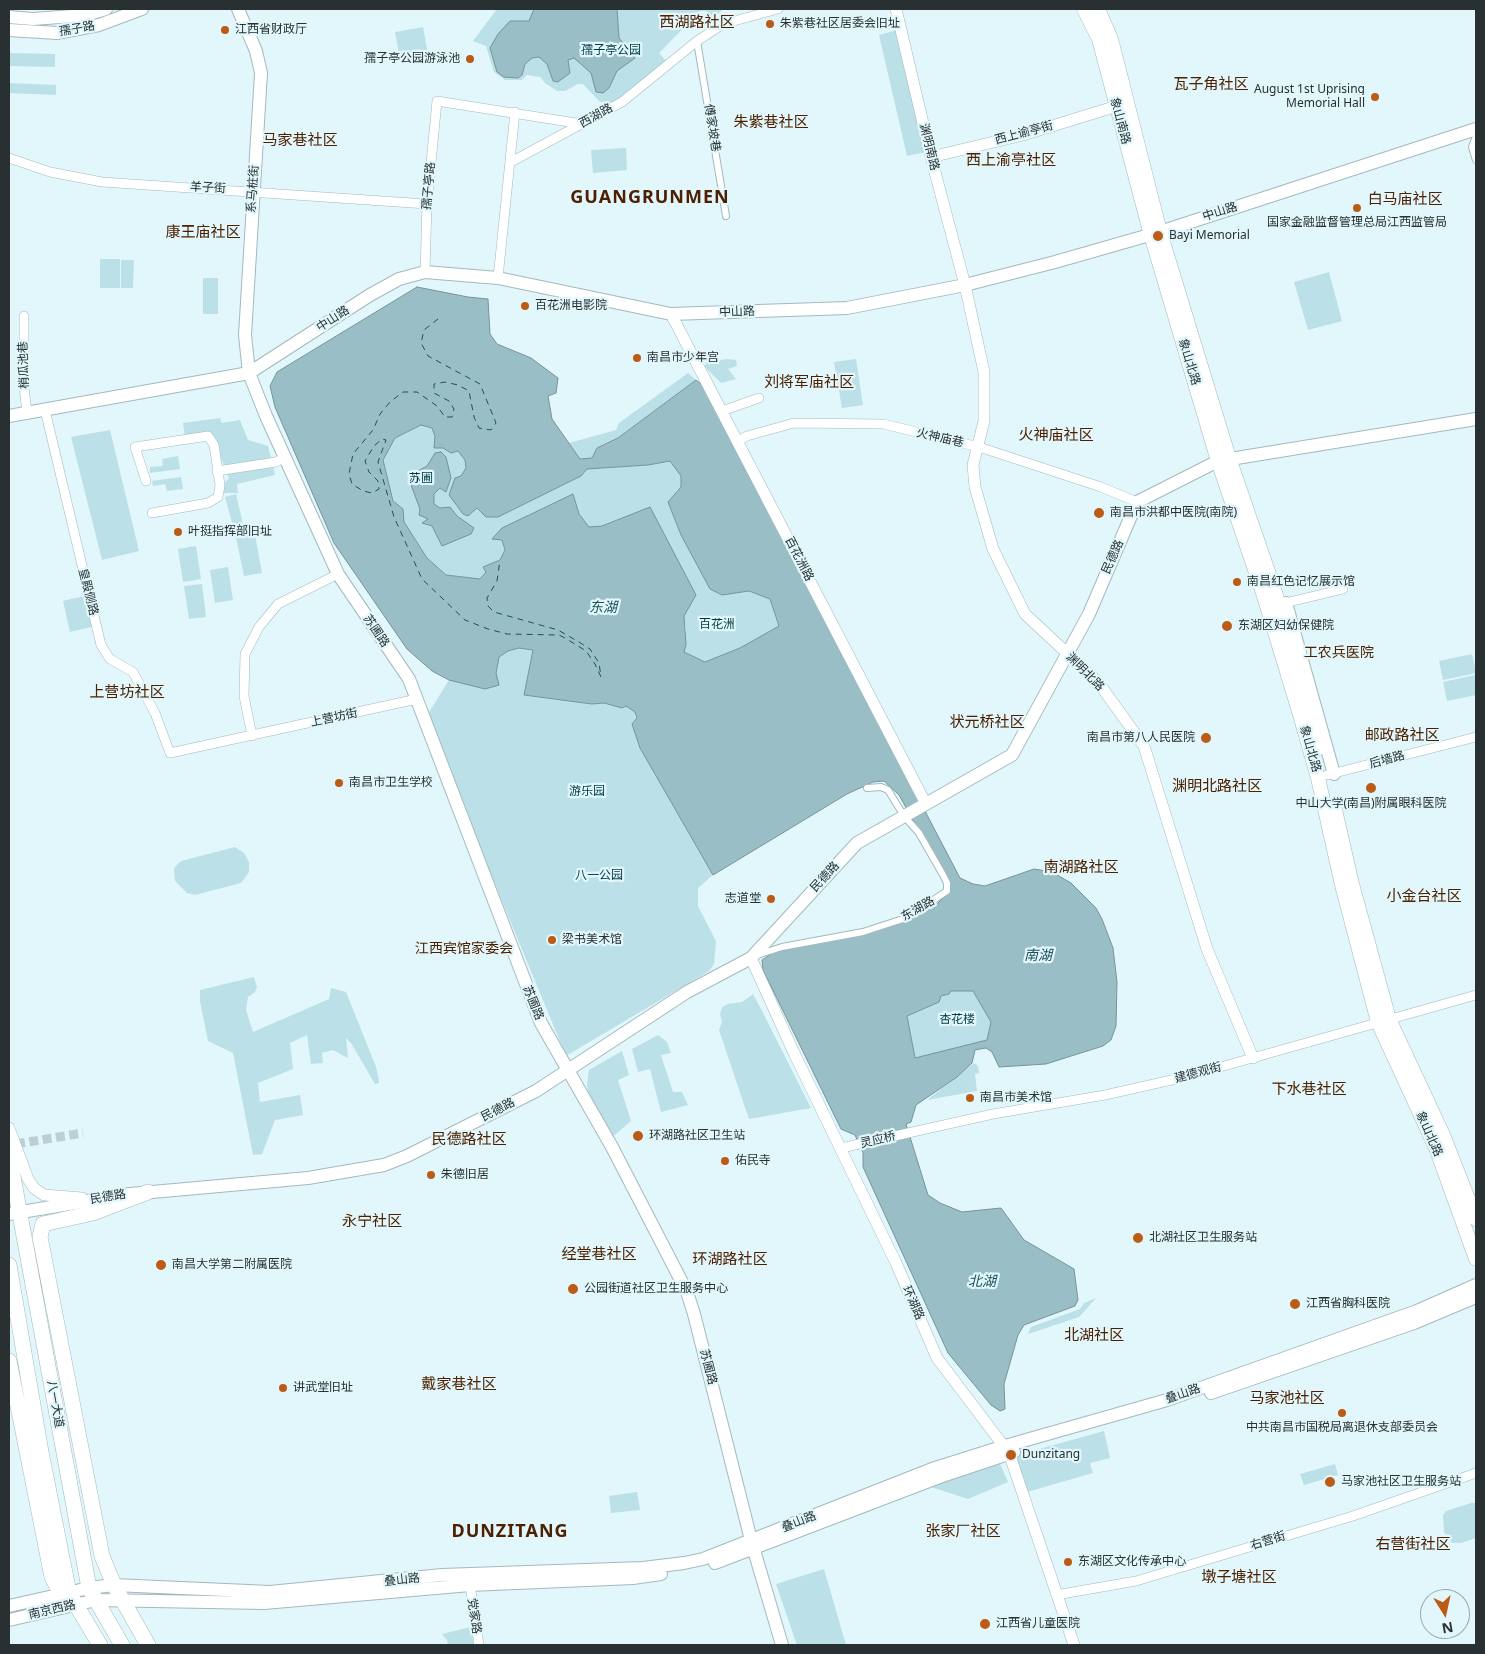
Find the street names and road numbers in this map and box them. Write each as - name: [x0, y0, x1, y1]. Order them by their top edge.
- street label: 孺子路: [58, 19, 96, 39]
- street label: 象山南路: [1107, 96, 1133, 146]
- street label: 西湖路: [577, 101, 615, 131]
- street label: 傅家坡巷: [701, 103, 723, 153]
- street label: 西上谕亭街: [993, 118, 1055, 148]
- street label: 渊明南路: [916, 122, 942, 172]
- street label: 孺子亭路: [420, 161, 438, 211]
- street label: 系马桩街: [244, 165, 262, 213]
- street label: 羊子街: [190, 180, 226, 196]
- street label: 中山路: [1201, 200, 1239, 224]
- street label: 中山路: [314, 303, 352, 335]
- street label: 中山路: [719, 304, 755, 320]
- street label: 象山北路: [1175, 337, 1203, 387]
- street label: 梢瓜池巷: [16, 341, 32, 389]
- street label: 火神庙巷: [915, 426, 965, 450]
- street label: 百花洲路: [782, 534, 816, 584]
- street label: 民德路: [1099, 538, 1127, 576]
- street label: 皇殿侧路: [75, 567, 101, 617]
- street label: 苏圃路: [360, 612, 392, 650]
- street label: 渊明北路: [1063, 650, 1107, 694]
- street label: 上营坊街: [309, 706, 359, 730]
- street label: 象山北路: [1296, 724, 1324, 774]
- street label: 后墙路: [1368, 748, 1406, 772]
- street label: 民德路: [807, 859, 843, 895]
- street label: 东湖路: [899, 894, 937, 924]
- street label: 苏圃路: [520, 984, 546, 1022]
- street label: 建德观街: [1173, 1060, 1223, 1086]
- street label: 民德路: [479, 1095, 517, 1125]
- street label: 象山北路: [1413, 1109, 1445, 1159]
- street label: 灵应桥: [859, 1129, 897, 1151]
- street label: 民德路: [89, 1187, 127, 1207]
- street label: 环湖路: [899, 1284, 927, 1322]
- street label: 苏圃路: [697, 1348, 719, 1386]
- street label: 八一大道: [44, 1379, 66, 1429]
- street label: 叠山路: [1164, 1381, 1202, 1407]
- street label: 叠山路: [780, 1509, 818, 1535]
- street label: 右营街: [1249, 1529, 1287, 1553]
- street label: 叠山路: [383, 1571, 421, 1589]
- street label: 党家路: [464, 1597, 484, 1635]
- street label: 南京西路: [27, 1598, 77, 1622]

